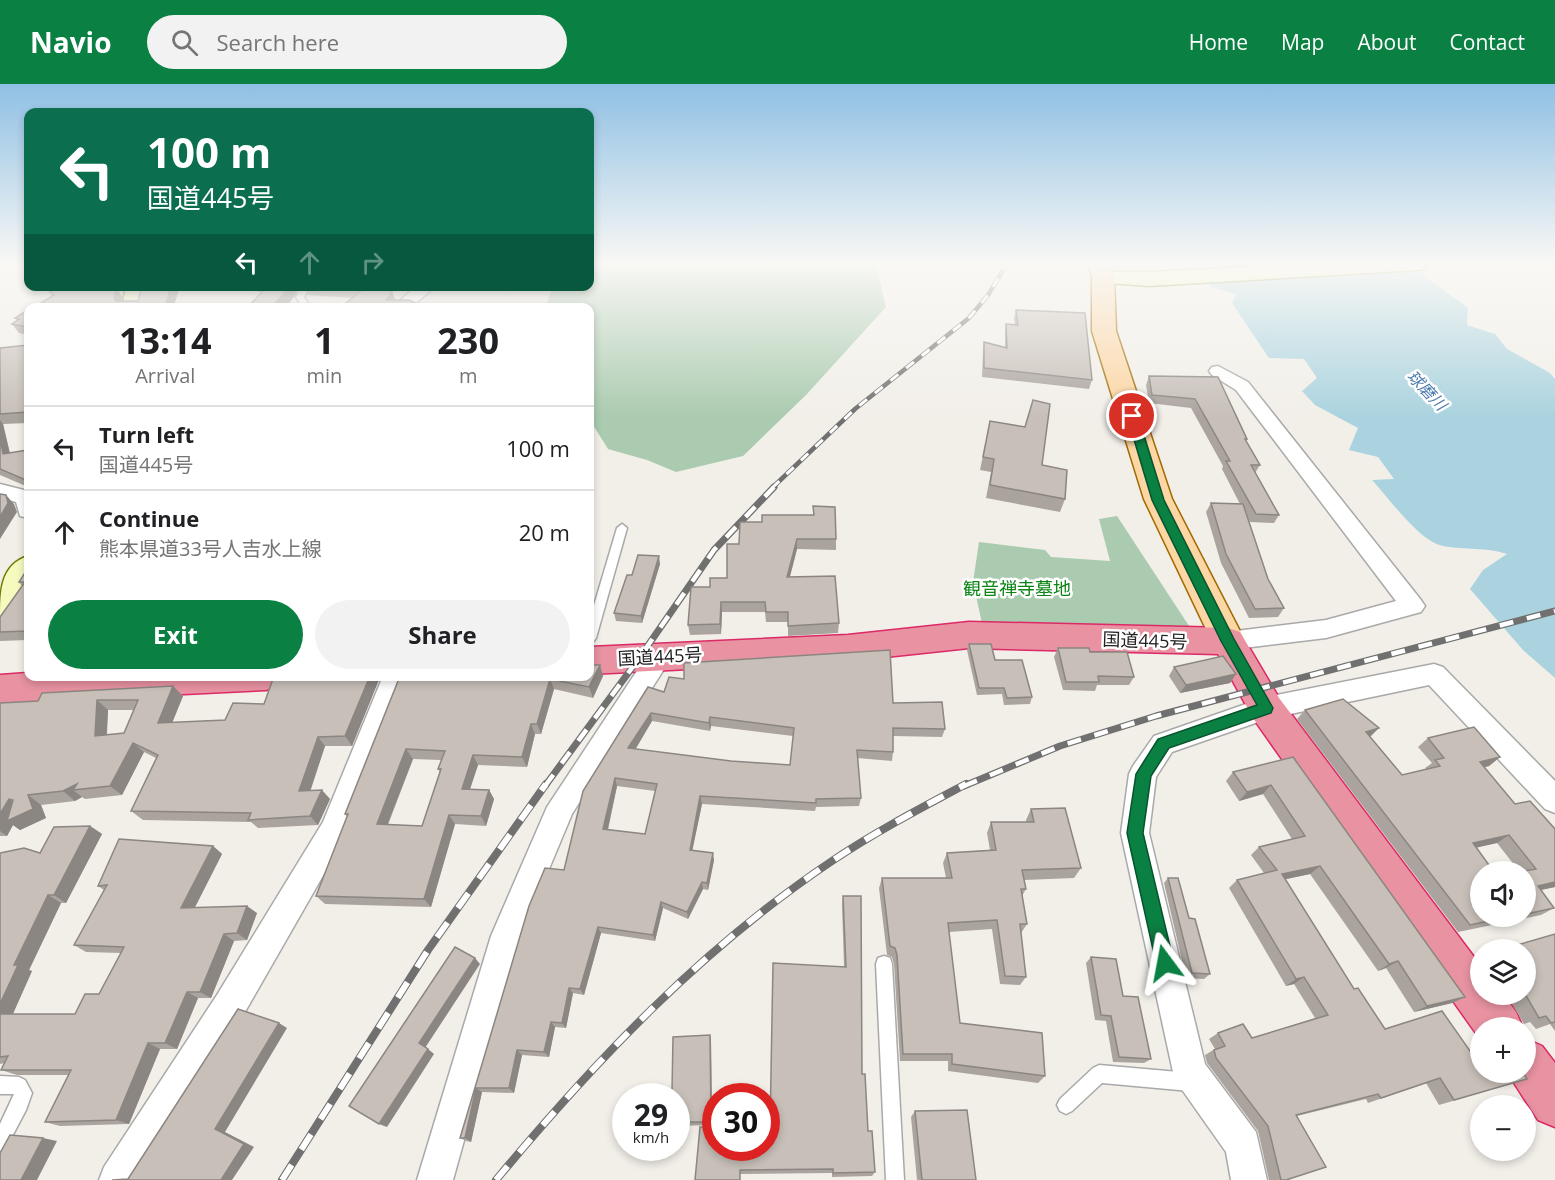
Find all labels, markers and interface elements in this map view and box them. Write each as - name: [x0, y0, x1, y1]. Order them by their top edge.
- search box: [147, 15, 567, 69]
- text: Navio: [30, 23, 111, 61]
- icon: search: [168, 26, 201, 59]
- text: Search here: [216, 27, 339, 57]
- text: Home: [1189, 28, 1248, 56]
- text: Map: [1281, 28, 1324, 56]
- text: About: [1357, 28, 1417, 56]
- text: Contact: [1450, 28, 1525, 56]
- text: 100 m: [147, 123, 271, 180]
- icon: left: [48, 132, 126, 210]
- text: 国道445号: [147, 179, 274, 216]
- icon: left: [230, 246, 263, 279]
- icon: ahead: [293, 246, 326, 279]
- icon: right: [356, 246, 389, 279]
- text: 13:14: [119, 316, 212, 365]
- text: 1: [314, 316, 335, 365]
- text: 230: [437, 316, 499, 365]
- text: Arrival: [135, 362, 195, 389]
- text: min: [306, 362, 342, 389]
- text: m: [459, 362, 477, 389]
- water label: 球磨川: [1402, 365, 1453, 416]
- pin: [1106, 390, 1157, 441]
- icon: arrive: [1115, 399, 1148, 432]
- text: Turn left: [99, 419, 194, 449]
- icon: left: [48, 432, 81, 465]
- text: 100 m: [506, 433, 570, 463]
- text: 国道445号: [99, 451, 193, 478]
- text: Continue: [99, 503, 199, 533]
- icon: ahead: [48, 516, 81, 549]
- text: 20 m: [519, 517, 570, 547]
- text: 熊本県道33号人吉水上線: [99, 535, 322, 562]
- park label: 観音禅寺墓地: [963, 576, 1071, 600]
- button: Exit: [48, 600, 303, 669]
- button: Share: [315, 600, 570, 669]
- street label: 国道445号: [1102, 627, 1188, 653]
- street label: 国道445号: [617, 642, 703, 670]
- map controls: [1470, 861, 1536, 1161]
- button: sound: [1470, 861, 1536, 927]
- position arrow: [1133, 931, 1197, 995]
- button: layers: [1470, 939, 1536, 1005]
- button: +: [1470, 1017, 1536, 1083]
- speed limit sign: 30: [702, 1083, 780, 1161]
- text: 29: [634, 1094, 668, 1135]
- button: −: [1470, 1095, 1536, 1161]
- text: km/h: [633, 1127, 669, 1147]

